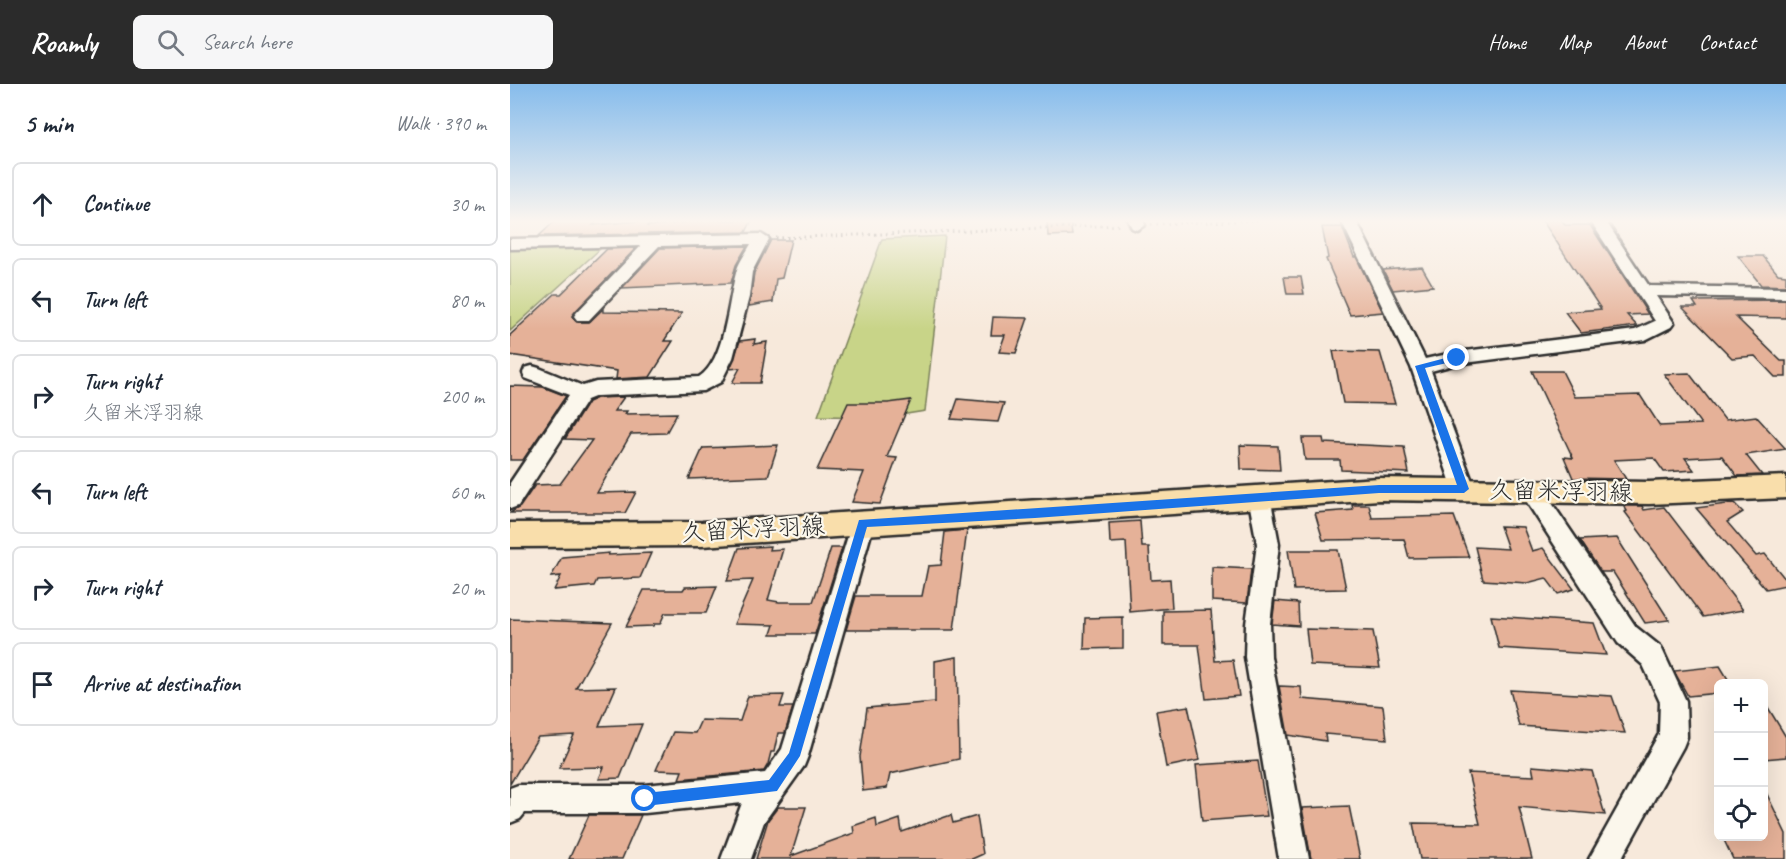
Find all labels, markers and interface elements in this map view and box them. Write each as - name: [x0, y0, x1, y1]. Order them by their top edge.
- search box: [133, 15, 553, 69]
- text: Roamly: [30, 25, 97, 60]
- icon: search: [154, 26, 187, 59]
- text: Search here: [202, 28, 292, 56]
- text: Home: [1488, 29, 1526, 55]
- text: Map: [1559, 29, 1591, 55]
- text: About: [1624, 29, 1666, 55]
- text: Contact: [1699, 29, 1756, 55]
- text: 5 min: [24, 107, 73, 140]
- text: Walk · 390 m: [396, 111, 486, 136]
- icon: ahead: [26, 188, 59, 221]
- text: Continue: [83, 190, 149, 218]
- text: 30 m: [450, 192, 484, 217]
- icon: left: [26, 284, 59, 317]
- text: Turn left: [83, 286, 147, 314]
- text: 80 m: [450, 288, 484, 313]
- route end: [1443, 344, 1469, 370]
- text: Turn right: [83, 368, 160, 396]
- icon: right: [26, 380, 59, 413]
- text: 200 m: [441, 384, 484, 409]
- text: 久留米浮羽線: [83, 400, 203, 425]
- street label: 久留米浮羽線: [1489, 475, 1633, 507]
- icon: left: [26, 476, 59, 509]
- text: Turn left: [83, 478, 147, 506]
- text: 60 m: [450, 480, 484, 505]
- street label: 久留米浮羽線: [680, 510, 826, 548]
- icon: right: [26, 572, 59, 605]
- text: Turn right: [83, 574, 160, 602]
- text: 20 m: [450, 576, 484, 601]
- icon: arrive: [26, 668, 59, 701]
- text: Arrive at destination: [83, 670, 240, 698]
- map controls: [1714, 679, 1768, 841]
- button: +: [1714, 679, 1768, 733]
- button: −: [1714, 733, 1768, 787]
- route start: [631, 785, 657, 811]
- button: locate: [1714, 787, 1768, 841]

